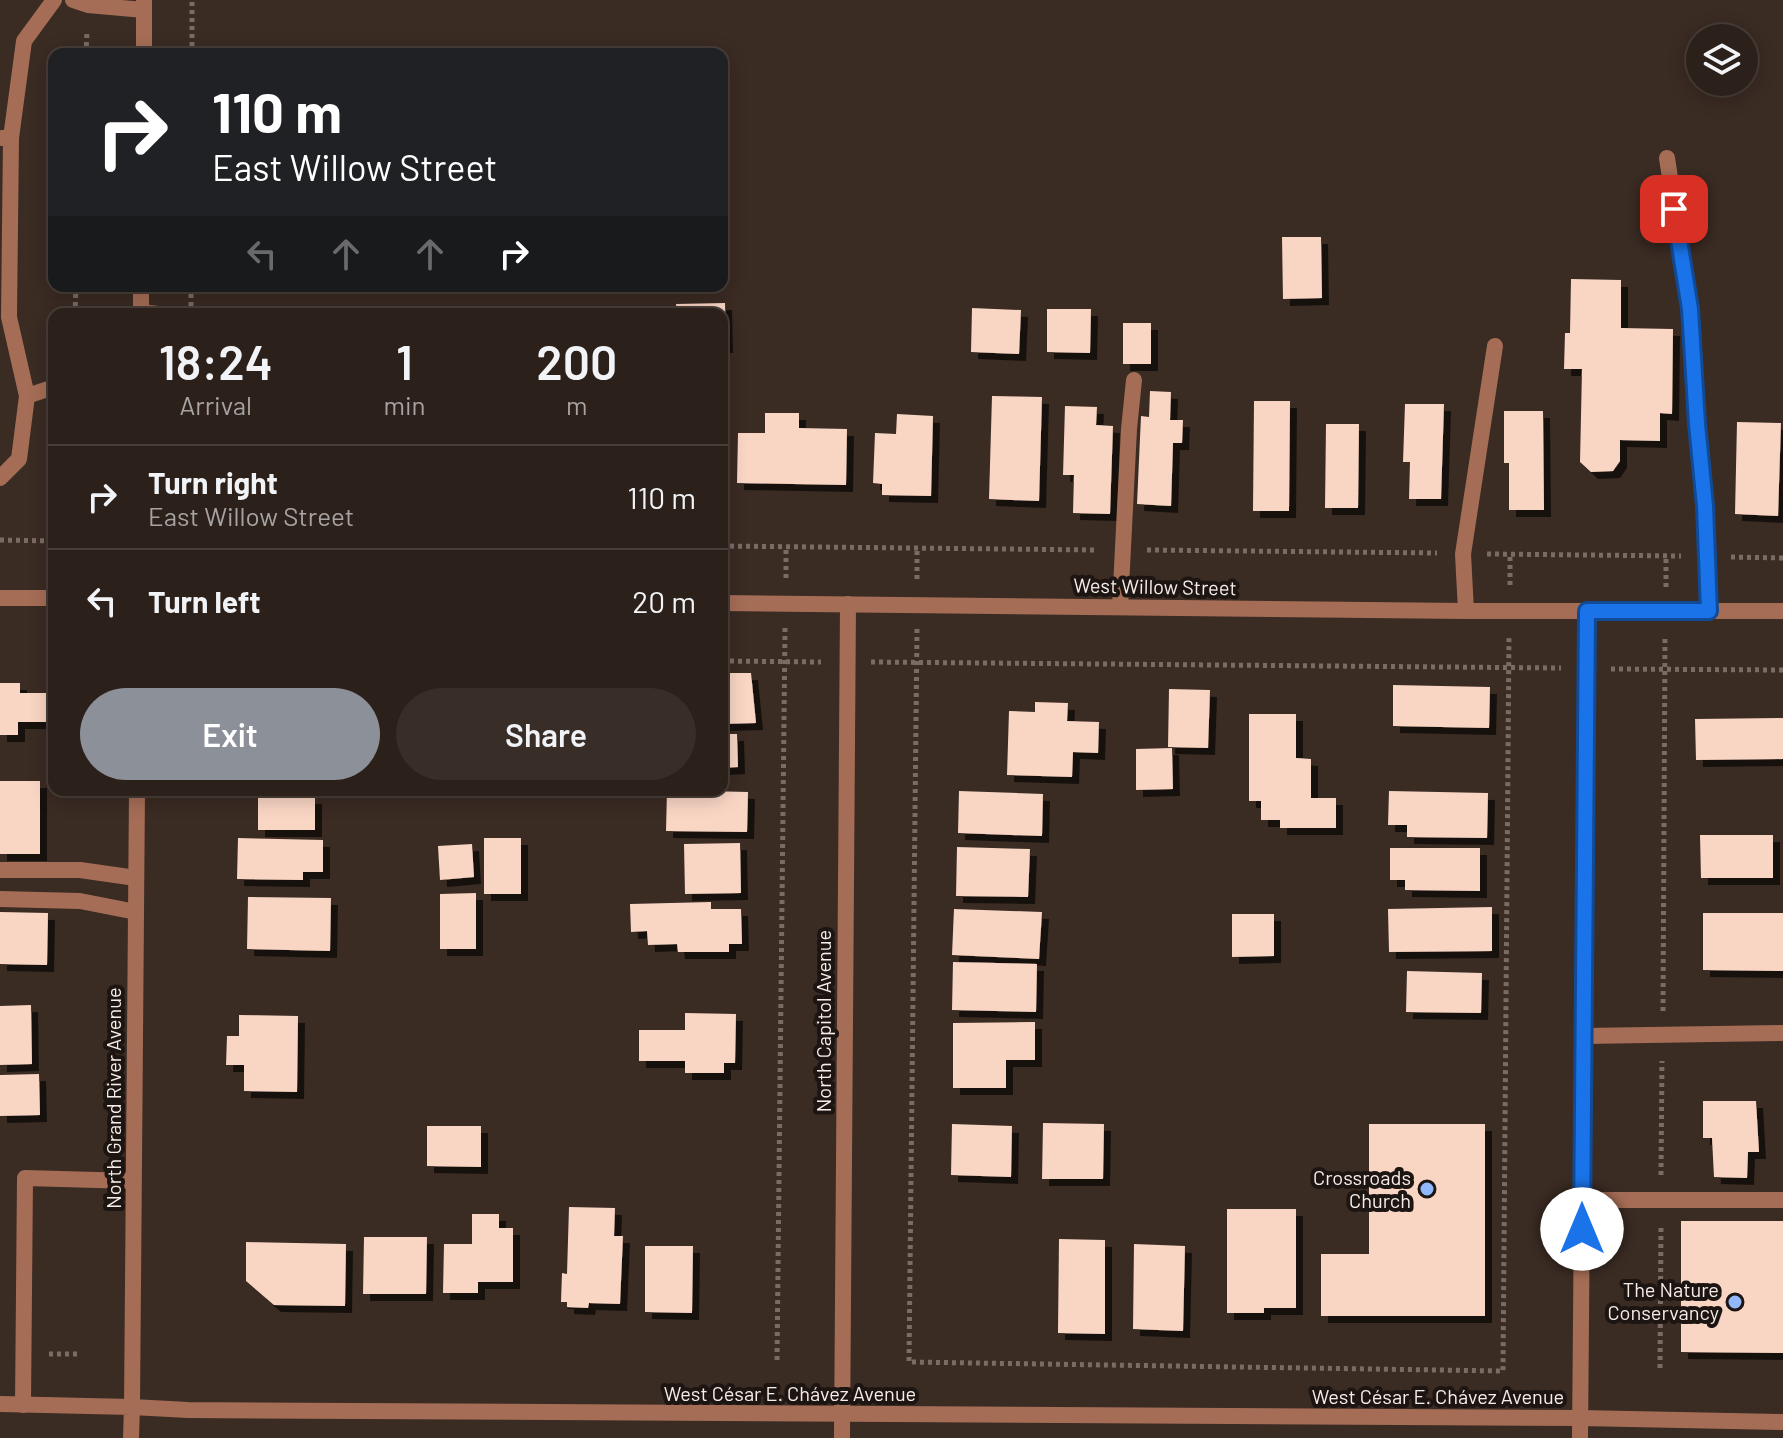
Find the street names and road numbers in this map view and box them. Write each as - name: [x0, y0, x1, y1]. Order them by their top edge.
- street label: West Willow Street: [1073, 573, 1237, 599]
- street label: North Capitol Avenue: [811, 930, 835, 1112]
- street label: North Grand River Avenue: [101, 987, 125, 1209]
- street label: West César E. Chávez Avenue: [664, 1381, 916, 1405]
- street label: West César E. Chávez Avenue: [1312, 1384, 1564, 1408]

